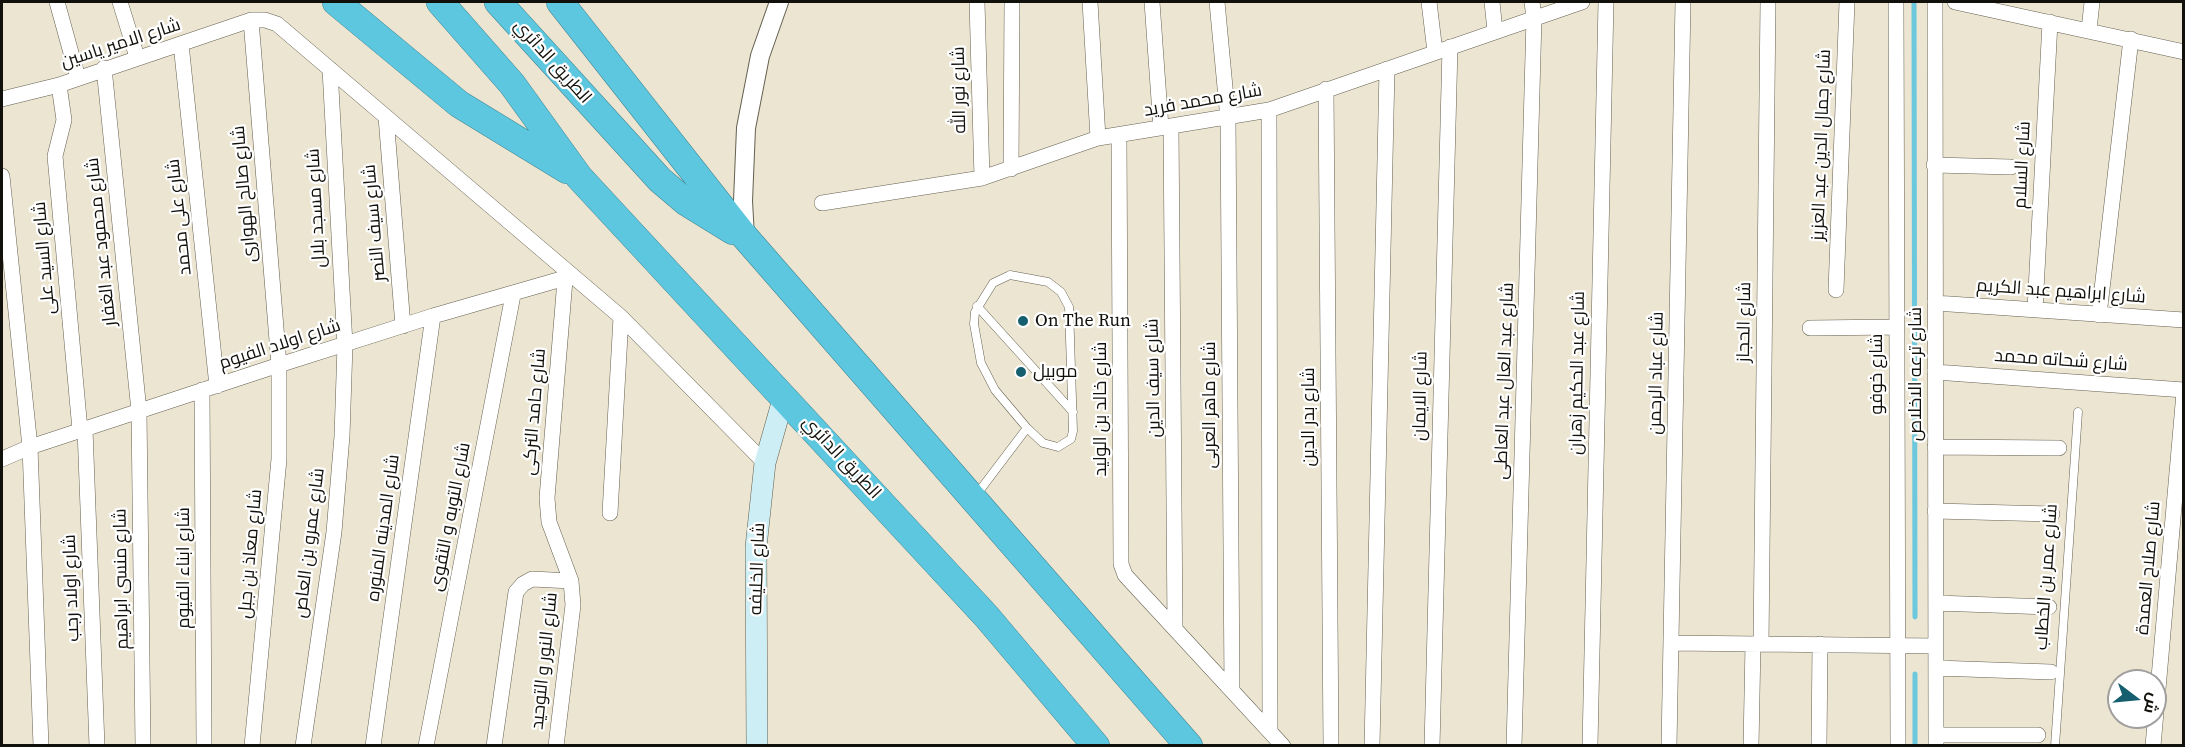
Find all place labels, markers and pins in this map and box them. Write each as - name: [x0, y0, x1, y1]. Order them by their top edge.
- place label: On The Run: [1035, 310, 1131, 332]
- marker: On The Run: [1016, 314, 1030, 328]
- place label: موبيل: [1033, 361, 1078, 383]
- marker: موبيل: [1014, 365, 1028, 379]

